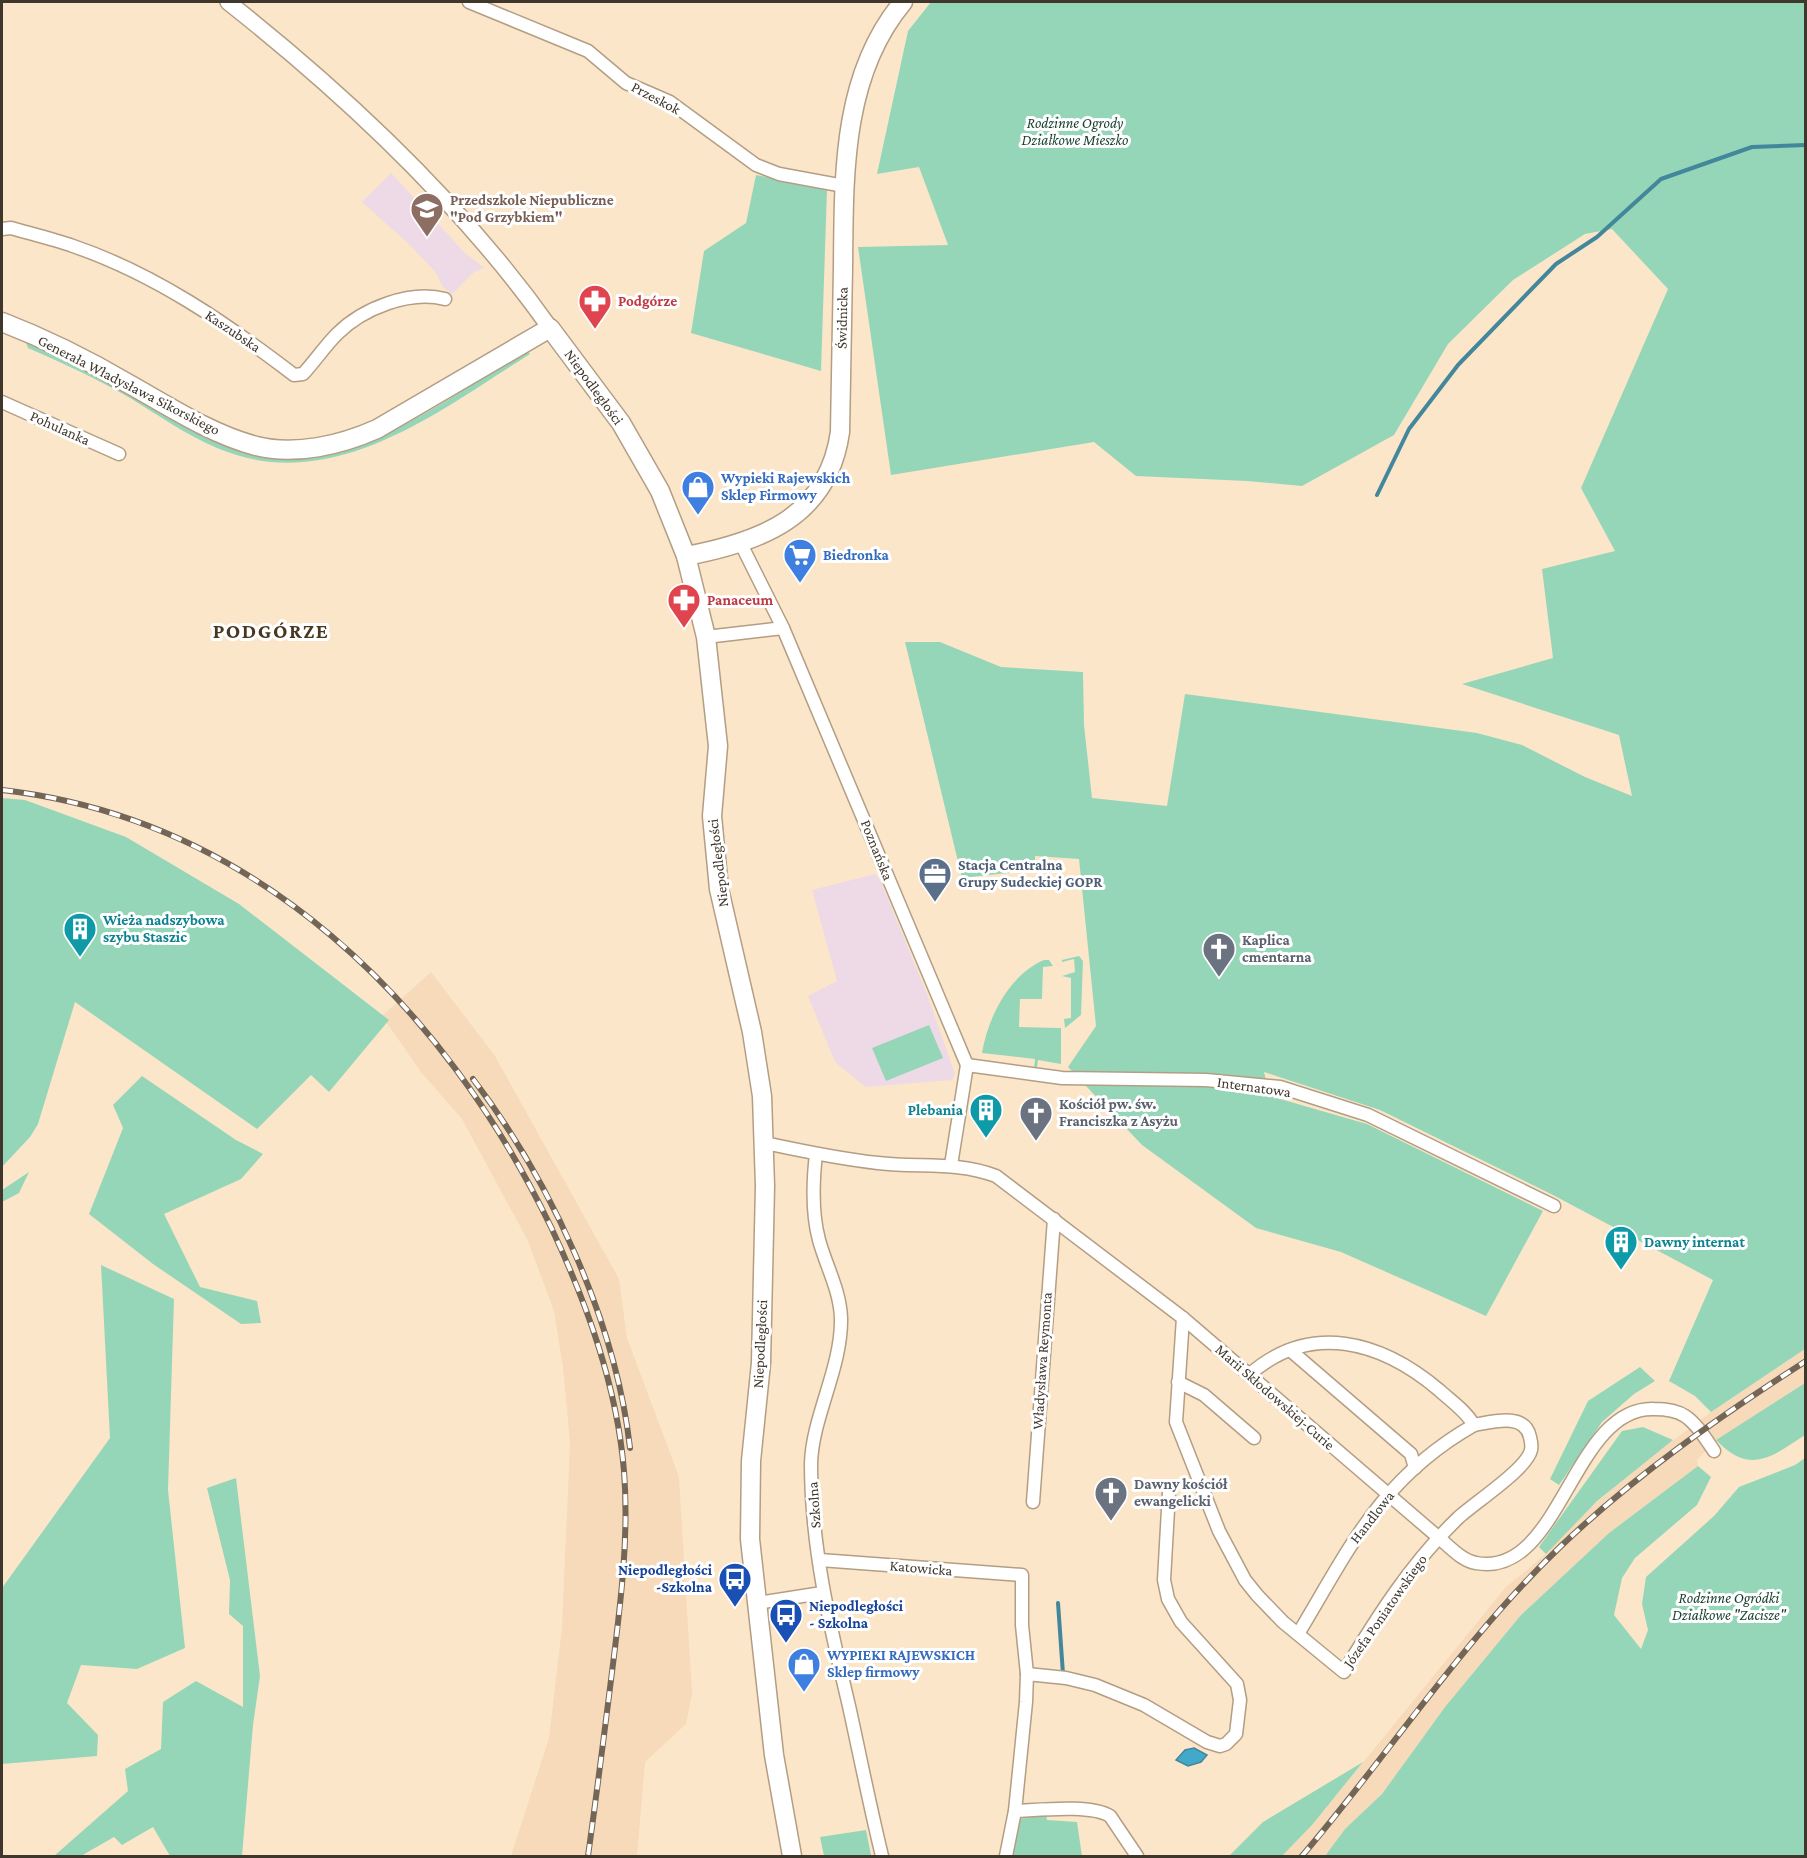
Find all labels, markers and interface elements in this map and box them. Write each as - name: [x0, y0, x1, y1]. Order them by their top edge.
- street label: Przeskok: [629, 78, 684, 118]
- park label: Rodzinne Ogrody Działkowe Mieszko: [1022, 115, 1128, 148]
- school or university icon: Przedszkole Niepubliczne "Pod Grzybkiem": [409, 191, 445, 238]
- place label: Przedszkole Niepubliczne "Pod Grzybkiem": [450, 192, 614, 225]
- pharmacy icon: Podgórze: [577, 283, 613, 330]
- street label: Świdnicka: [833, 287, 851, 349]
- place label: Podgórze: [618, 293, 677, 309]
- street label: Kaszubska: [202, 307, 264, 355]
- street label: Generała Władysława Sikorskiego: [35, 332, 223, 439]
- street label: Niepodległości: [561, 346, 627, 428]
- street label: Pohulanka: [28, 408, 92, 448]
- shop icon: Wypieki Rajewskich Sklep Firmowy: [680, 469, 716, 516]
- place label: Wypieki Rajewskich Sklep Firmowy: [720, 470, 851, 503]
- supermarket icon: Biedronka: [782, 537, 818, 584]
- place label: Biedronka: [823, 547, 889, 563]
- pharmacy icon: Panaceum: [666, 582, 702, 629]
- place label: Panaceum: [707, 592, 773, 608]
- district label: PODGÓRZE: [213, 619, 329, 643]
- street label: Poznańska: [858, 817, 896, 883]
- street label: Niepodległości: [705, 818, 732, 908]
- office icon: Stacja Centralna Grupy Sudeckiej GOPR: [917, 856, 953, 903]
- place label: Stacja Centralna Grupy Sudeckiej GOPR: [958, 857, 1103, 891]
- building icon: Wieża nadszybowa szybu Staszic: [62, 911, 98, 958]
- place label: Wieża nadszybowa szybu Staszic: [102, 912, 225, 945]
- church icon: Kaplica cmentarna: [1201, 931, 1237, 978]
- place label: Kaplica cmentarna: [1242, 932, 1312, 965]
- street label: Internatowa: [1216, 1074, 1292, 1100]
- building icon: Plebania: [968, 1092, 1004, 1139]
- church icon: Kościół pw. św. Franciszka z Asyżu: [1018, 1095, 1054, 1142]
- place label: Kościół pw. św. Franciszka z Asyżu: [1059, 1096, 1179, 1129]
- place label: Plebania: [908, 1102, 964, 1118]
- building icon: Dawny internat: [1603, 1224, 1639, 1271]
- place label: Dawny internat: [1644, 1234, 1745, 1250]
- street label: Władysława Reymonta: [1029, 1292, 1056, 1430]
- street label: Niepodległości: [750, 1299, 771, 1389]
- street label: Marii Skłodowskiej-Curie: [1212, 1341, 1338, 1454]
- church icon: Dawny kościół ewangelicki: [1093, 1475, 1129, 1522]
- place label: Dawny kościół ewangelicki: [1134, 1476, 1228, 1509]
- street label: Szkolna: [804, 1481, 824, 1529]
- street label: Handlowa: [1347, 1488, 1397, 1546]
- street label: Józefa Poniatowskiego: [1339, 1552, 1431, 1673]
- street label: Katowicka: [889, 1557, 953, 1579]
- bus stop icon: Niepodległości -Szkolna: [717, 1561, 753, 1608]
- place label: Niepodległości -Szkolna: [618, 1562, 713, 1595]
- park label: Rodzinne Ogródki Działkowe "Zacisze": [1672, 1590, 1787, 1623]
- bus stop icon: Niepodległości - Szkolna: [768, 1597, 804, 1644]
- place label: Niepodległości - Szkolna: [809, 1598, 904, 1631]
- shop icon: WYPIEKI RAJEWSKICH Sklep firmowy: [786, 1646, 822, 1693]
- place label: WYPIEKI RAJEWSKICH Sklep firmowy: [826, 1647, 975, 1680]

